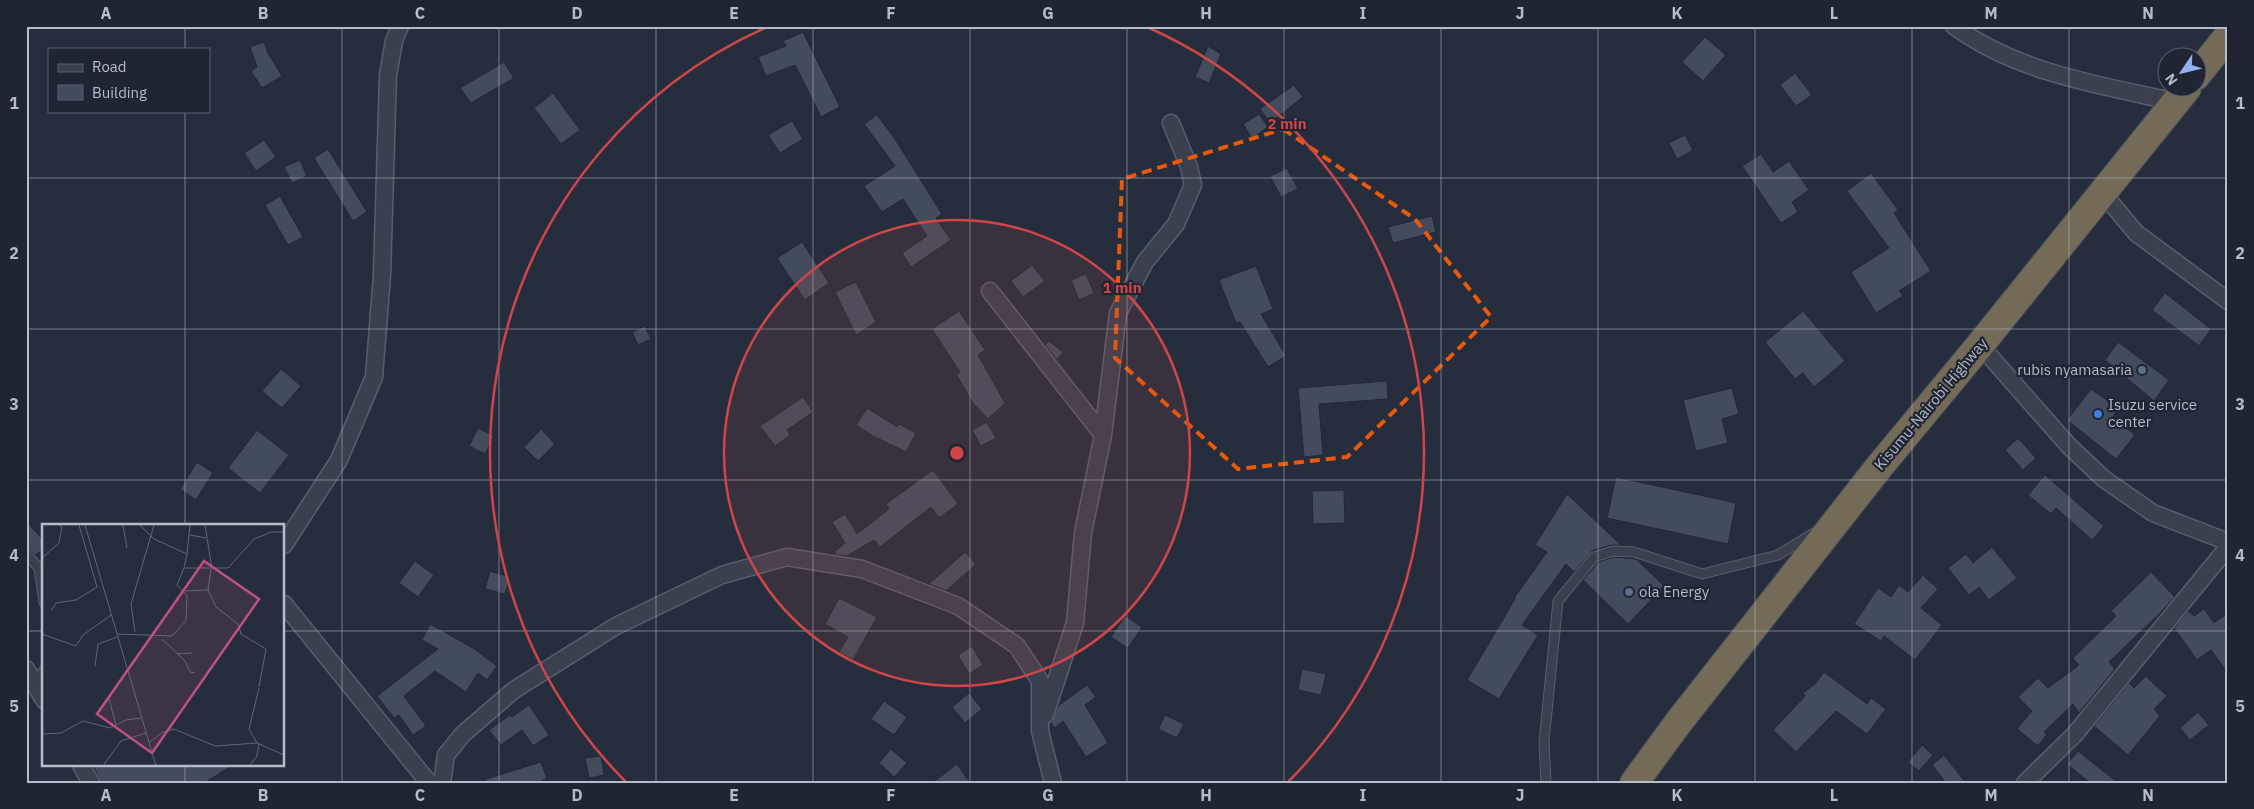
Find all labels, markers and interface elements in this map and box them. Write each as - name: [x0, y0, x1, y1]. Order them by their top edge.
- text: A: [101, 3, 112, 23]
- text: B: [258, 3, 269, 23]
- text: C: [415, 3, 425, 23]
- text: D: [571, 3, 583, 23]
- text: E: [729, 3, 739, 23]
- text: F: [886, 3, 896, 23]
- text: G: [1042, 3, 1054, 23]
- text: H: [1200, 3, 1212, 23]
- text: I: [1360, 3, 1367, 23]
- text: J: [1516, 3, 1524, 23]
- text: K: [1671, 3, 1683, 23]
- text: L: [1830, 3, 1838, 23]
- text: M: [1984, 3, 1998, 23]
- text: N: [2142, 3, 2154, 23]
- legend: [48, 48, 210, 112]
- north arrow: [2156, 48, 2206, 98]
- text: Road: [92, 57, 127, 76]
- text: N: [2161, 70, 2182, 89]
- text: Building: [92, 83, 147, 102]
- text: 1: [9, 93, 19, 113]
- text: 1: [2235, 93, 2245, 113]
- text: 2 min: [1267, 114, 1307, 133]
- text: 2: [9, 243, 19, 263]
- text: 2: [2235, 243, 2245, 263]
- text: 1 min: [1102, 278, 1142, 297]
- street label: Kisumu-Nairobi Highway: [1870, 333, 1992, 474]
- place label: rubis nyamasaria: [2017, 360, 2132, 379]
- marker: rubis nyamasaria: [2136, 364, 2148, 376]
- text: 3: [9, 394, 19, 414]
- text: 3: [2235, 394, 2245, 414]
- place label: Isuzu service center: [2108, 395, 2197, 431]
- marker: Isuzu service center: [2092, 408, 2104, 420]
- centre of rings: [948, 444, 966, 462]
- inset map: [42, 524, 285, 766]
- text: 4: [9, 545, 19, 565]
- text: 4: [2235, 545, 2245, 565]
- place label: ola Energy: [1639, 582, 1710, 601]
- marker: ola Energy: [1623, 586, 1635, 598]
- text: 5: [9, 696, 19, 716]
- text: 5: [2235, 696, 2245, 716]
- text: A: [101, 785, 112, 805]
- text: B: [258, 785, 269, 805]
- text: C: [415, 785, 425, 805]
- text: D: [571, 785, 583, 805]
- text: E: [729, 785, 739, 805]
- text: F: [886, 785, 896, 805]
- text: G: [1042, 785, 1054, 805]
- text: H: [1200, 785, 1212, 805]
- text: I: [1360, 785, 1367, 805]
- text: J: [1516, 785, 1524, 805]
- text: K: [1671, 785, 1683, 805]
- text: L: [1830, 785, 1838, 805]
- text: M: [1984, 785, 1998, 805]
- text: N: [2142, 785, 2154, 805]

